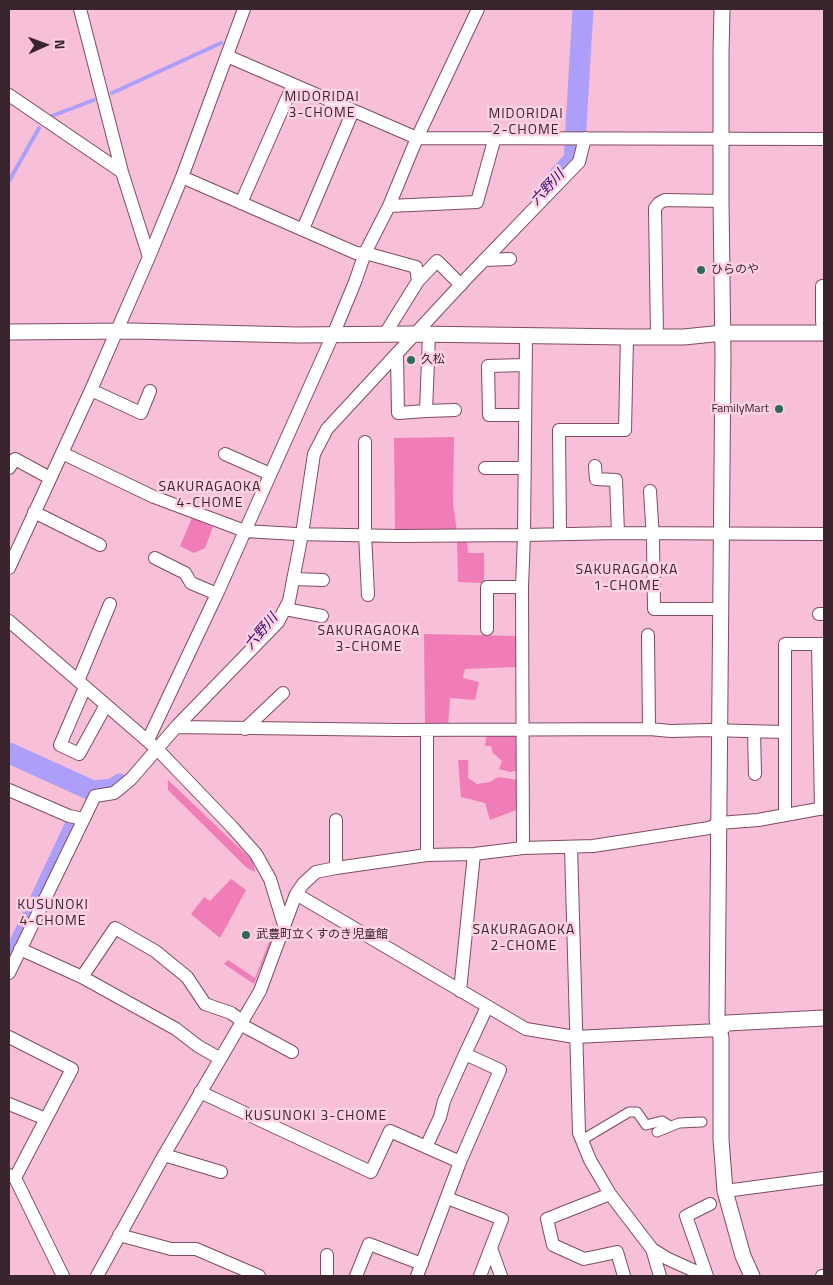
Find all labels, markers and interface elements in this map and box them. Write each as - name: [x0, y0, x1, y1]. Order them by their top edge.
- north arrow: [20, 20, 70, 70]
- text: N: [50, 39, 71, 50]
- district label: MIDORIDAI 3-CHOME: [283, 90, 361, 122]
- district label: MIDORIDAI 2-CHOME: [487, 107, 565, 140]
- water label: 六野川: [528, 167, 568, 209]
- place label: ひらのや: [711, 263, 759, 277]
- marker: ひらのや: [695, 264, 707, 276]
- place label: 久松: [421, 353, 445, 367]
- marker: 久松: [405, 354, 417, 366]
- place label: FamilyMart: [711, 402, 769, 416]
- marker: FamilyMart: [773, 403, 785, 415]
- district label: SAKURAGAOKA 4-CHOME: [157, 480, 263, 512]
- district label: SAKURAGAOKA 1-CHOME: [574, 563, 680, 596]
- water label: 六野川: [242, 611, 282, 653]
- district label: SAKURAGAOKA 3-CHOME: [316, 624, 422, 656]
- district label: KUSUNOKI 4-CHOME: [16, 898, 90, 930]
- district label: SAKURAGAOKA 2-CHOME: [471, 923, 577, 956]
- place label: 武豊町立くすのき児童館: [256, 928, 388, 942]
- marker: 武豊町立くすのき児童館: [240, 929, 252, 941]
- district label: KUSUNOKI 3-CHOME: [243, 1109, 389, 1125]

